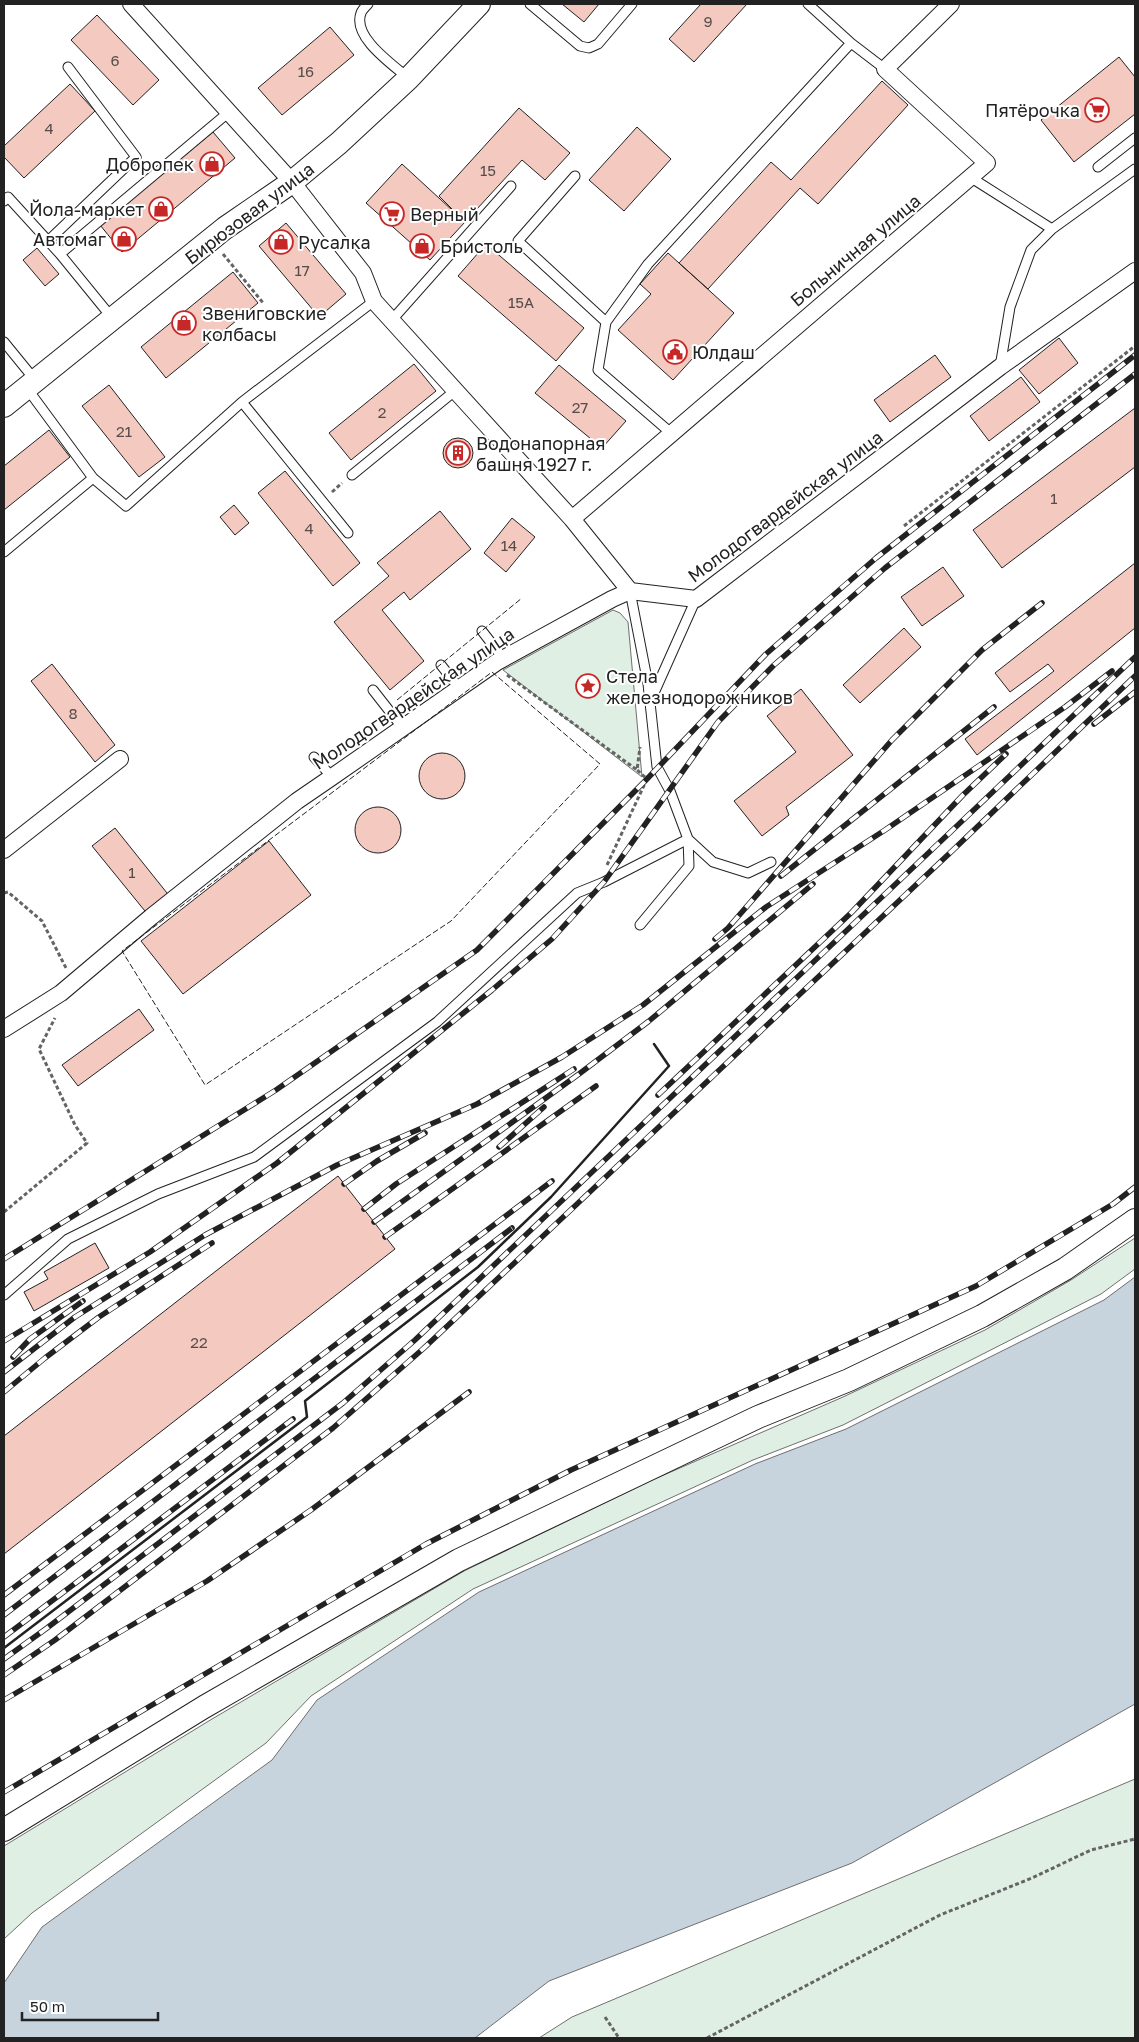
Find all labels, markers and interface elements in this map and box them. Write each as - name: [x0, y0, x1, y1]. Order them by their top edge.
- house number: 9: [703, 12, 713, 30]
- house number: 6: [110, 51, 120, 69]
- house number: 16: [298, 62, 314, 80]
- supermarket icon: Пятёрочка: [1084, 97, 1110, 123]
- place label: Пятёрочка: [985, 99, 1080, 121]
- house number: 4: [44, 119, 54, 137]
- shop icon: Добропек: [199, 151, 225, 177]
- place label: Добропек: [106, 153, 194, 175]
- street label: Бирюзовая улица: [180, 157, 318, 269]
- house number: 15: [480, 161, 496, 179]
- street label: Больничная улица: [785, 189, 925, 311]
- shop icon: Йола-маркет: [148, 196, 174, 222]
- place label: Йола-маркет: [29, 198, 144, 220]
- supermarket icon: Верный: [379, 201, 405, 227]
- place label: Верный: [410, 203, 479, 225]
- shop icon: Автомаг: [111, 226, 137, 252]
- place label: Автомаг: [33, 228, 106, 250]
- shop icon: Русалка: [268, 229, 294, 255]
- place label: Русалка: [298, 231, 371, 253]
- shop icon: Бристоль: [409, 233, 435, 259]
- place label: Бристоль: [440, 235, 523, 257]
- house number: 17: [294, 261, 310, 279]
- house number: 15А: [508, 293, 534, 311]
- place label: Звениговские колбасы: [202, 302, 327, 345]
- shop icon: Звениговские колбасы: [171, 310, 197, 336]
- public building icon: Юлдаш: [662, 339, 688, 365]
- place label: Юлдаш: [692, 341, 755, 363]
- house number: 27: [572, 398, 588, 416]
- house number: 2: [378, 403, 386, 421]
- house number: 21: [116, 422, 132, 440]
- street label: Молодогвардейская улица: [683, 425, 887, 587]
- place label: Водонапорная башня 1927 г.: [476, 432, 606, 475]
- building icon: Водонапорная башня 1927 г.: [445, 440, 471, 466]
- house number: 1: [1050, 489, 1058, 507]
- house number: 4: [304, 519, 314, 537]
- house number: 14: [501, 536, 517, 554]
- street label: Молодогвардейская улица: [308, 622, 518, 774]
- place label: Стела железнодорожников: [606, 665, 793, 708]
- place icon: Стела железнодорожников: [575, 673, 601, 699]
- house number: 8: [68, 704, 78, 722]
- house number: 1: [128, 863, 136, 881]
- house number: 22: [190, 1333, 208, 1351]
- scale bar: [22, 1990, 159, 2022]
- text: 50 m: [30, 1997, 65, 2015]

